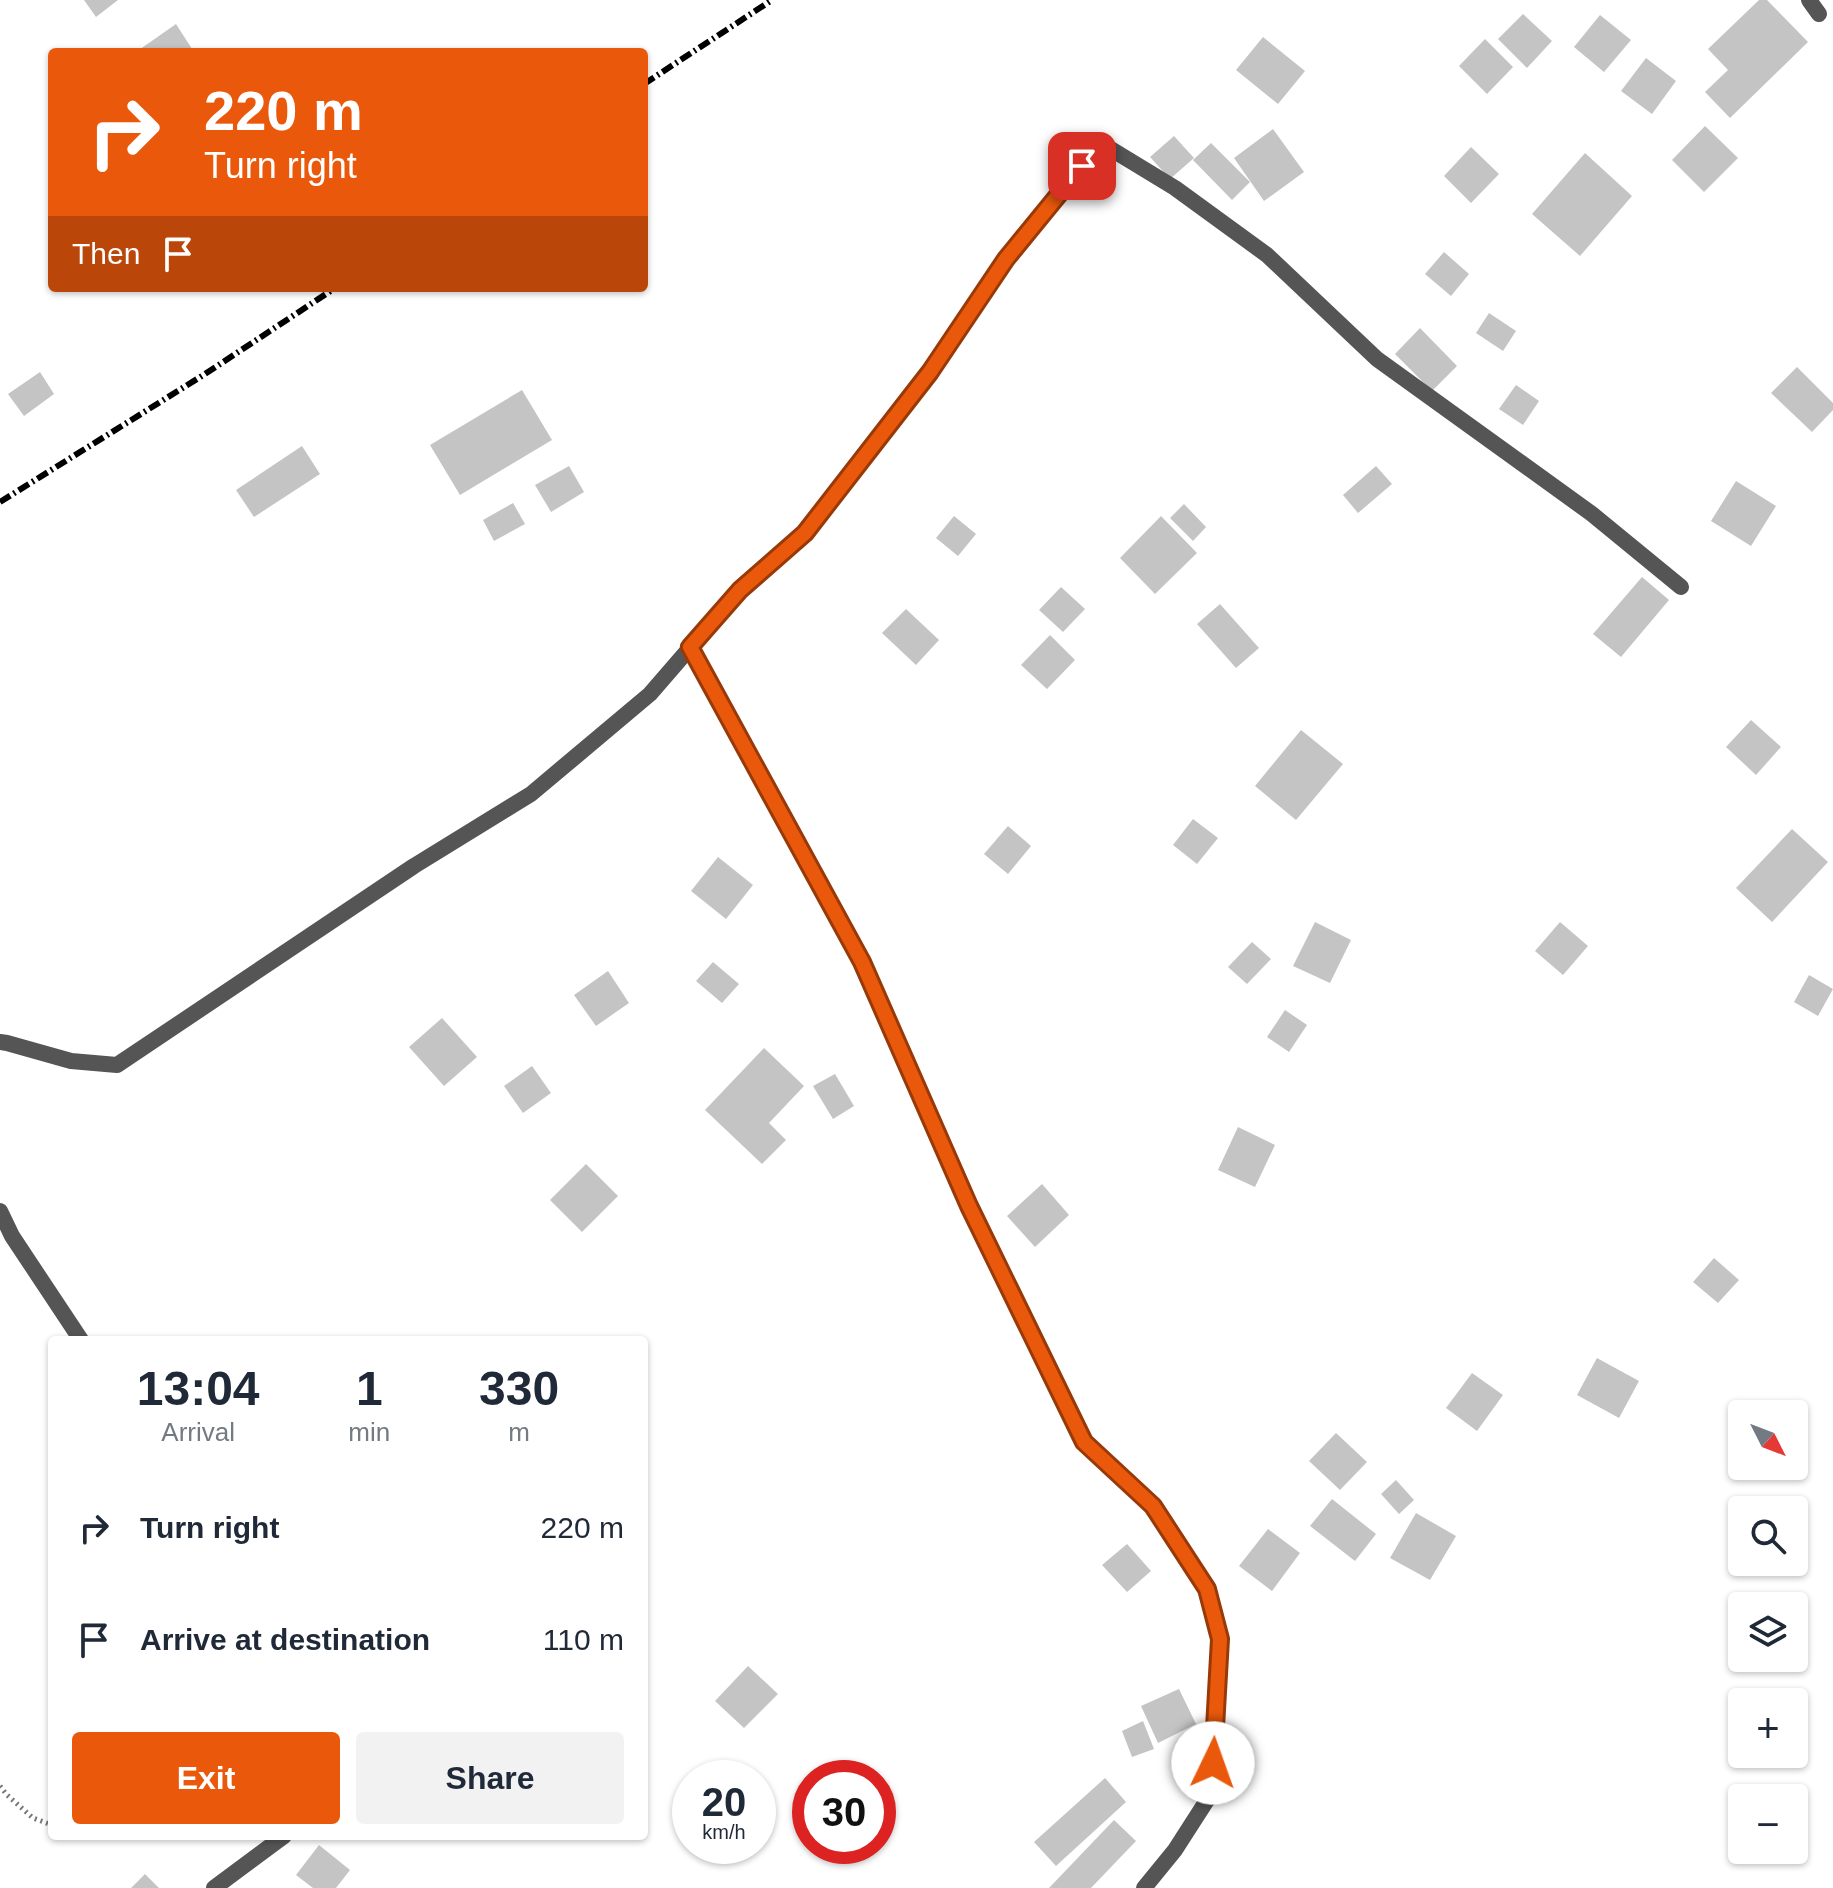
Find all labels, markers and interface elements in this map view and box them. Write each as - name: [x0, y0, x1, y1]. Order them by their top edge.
- text: 220 m: [204, 79, 363, 142]
- icon: right: [72, 80, 176, 184]
- pin: [1048, 132, 1116, 200]
- icon: arrive: [1060, 144, 1104, 188]
- text: Turn right: [204, 145, 357, 186]
- icon: arrive: [156, 232, 200, 276]
- text: Then: [72, 237, 140, 270]
- text: 13:04: [137, 1362, 260, 1415]
- text: 1: [356, 1362, 383, 1415]
- text: 330: [479, 1362, 559, 1415]
- north arrow: [1728, 1400, 1808, 1480]
- map controls: [1728, 1400, 1808, 1864]
- text: Arrival: [161, 1417, 235, 1447]
- text: min: [348, 1417, 390, 1447]
- text: m: [508, 1417, 530, 1447]
- button: search: [1728, 1496, 1808, 1576]
- icon: right: [72, 1506, 116, 1550]
- text: Turn right: [140, 1511, 279, 1544]
- text: 220 m: [541, 1511, 624, 1544]
- button: layers: [1728, 1592, 1808, 1672]
- icon: arrive: [72, 1618, 116, 1662]
- text: Arrive at destination: [140, 1623, 430, 1656]
- text: 110 m: [543, 1623, 624, 1656]
- button: +: [1728, 1688, 1808, 1768]
- position arrow: [1171, 1721, 1255, 1805]
- button: Exit: [72, 1732, 340, 1824]
- button: Share: [356, 1732, 624, 1824]
- speed limit sign: 30: [792, 1760, 896, 1864]
- text: 20: [702, 1780, 746, 1824]
- button: −: [1728, 1784, 1808, 1864]
- text: km/h: [702, 1821, 746, 1843]

